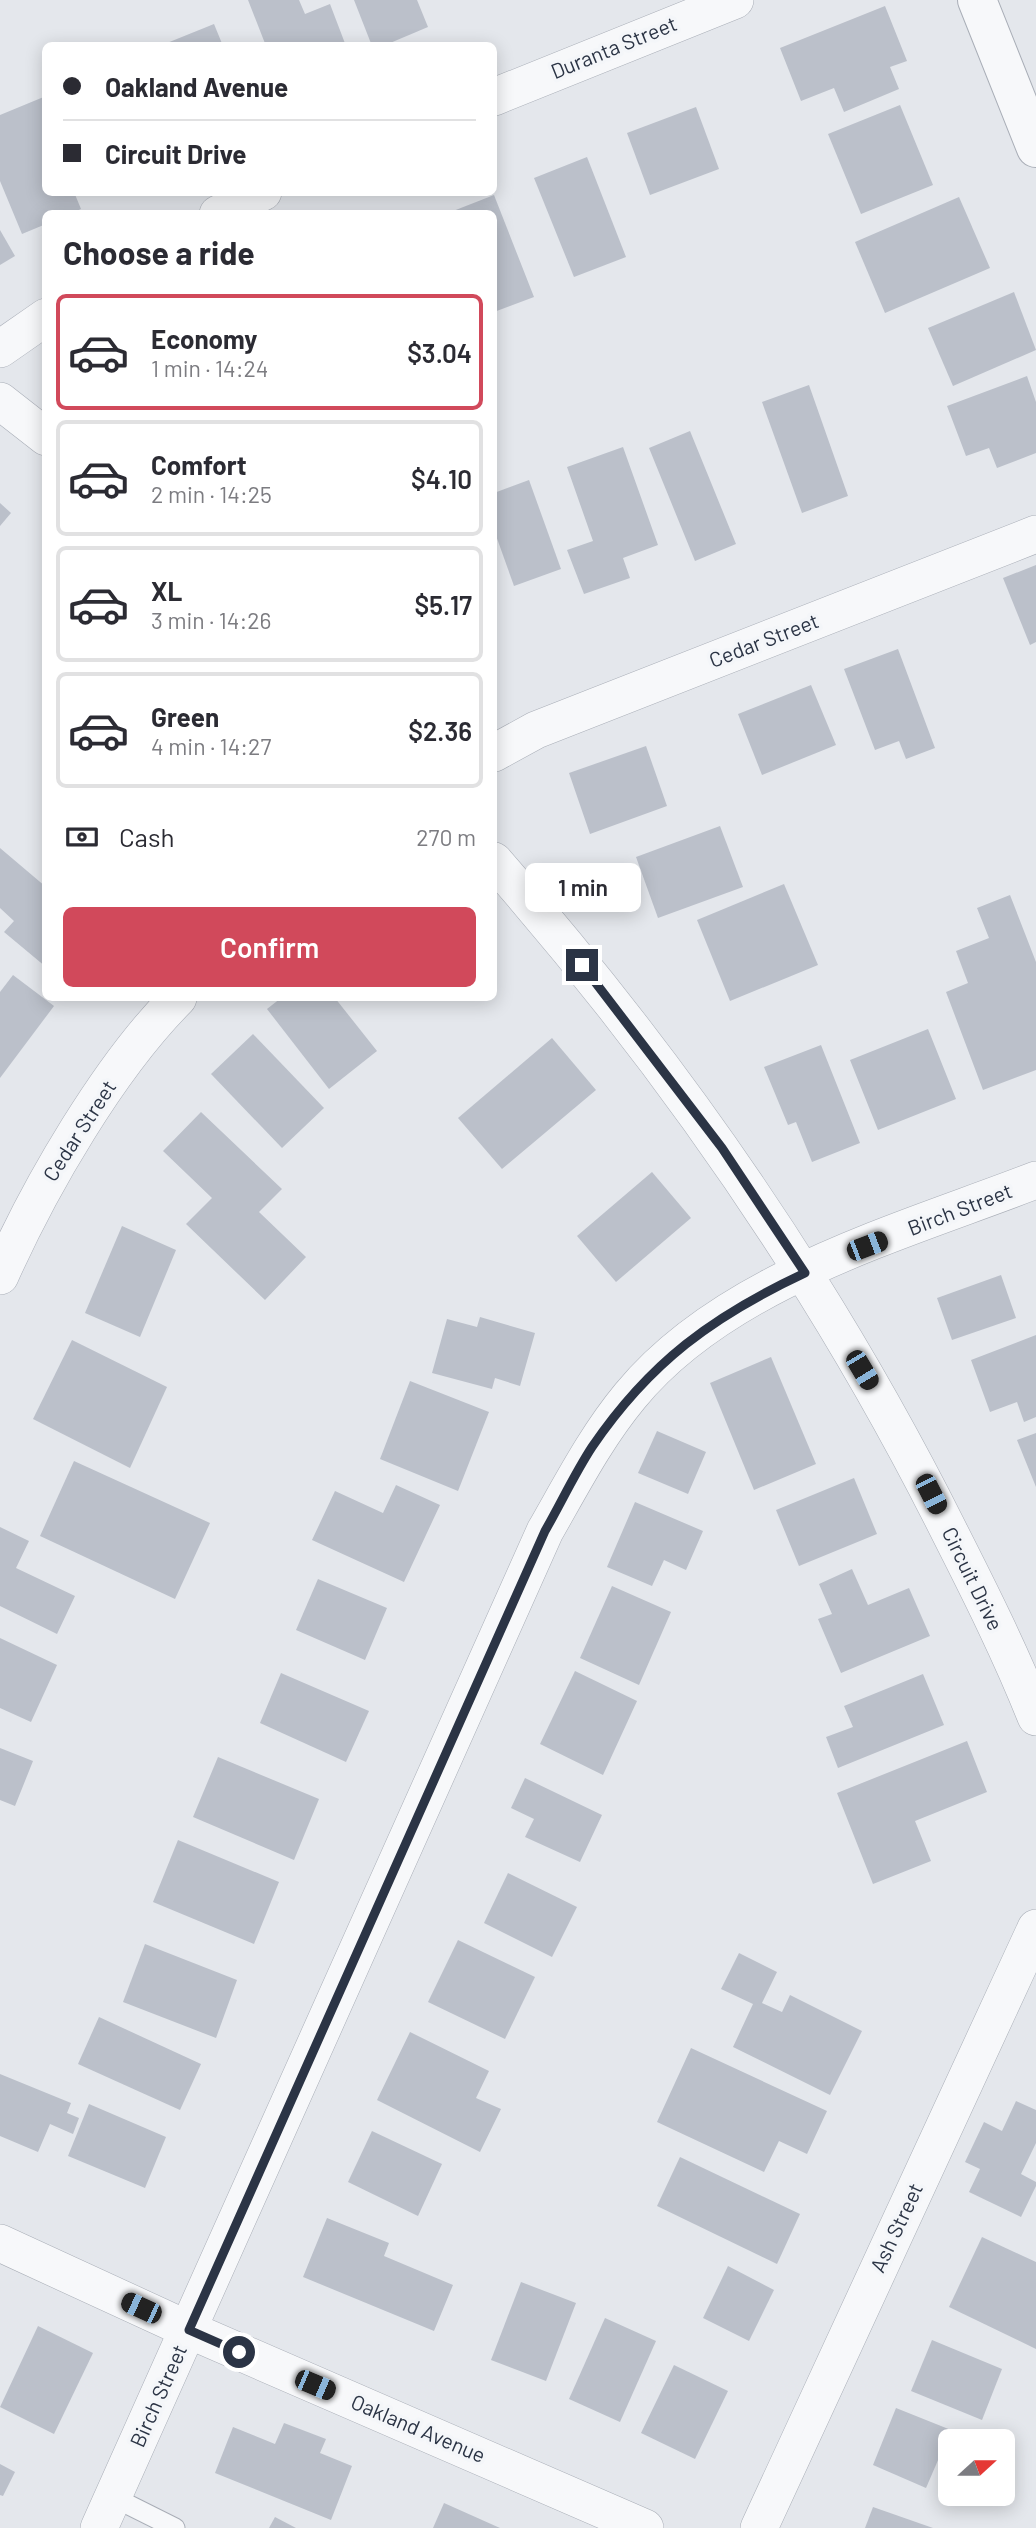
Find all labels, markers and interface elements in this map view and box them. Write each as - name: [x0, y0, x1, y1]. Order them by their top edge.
- street label: Duranta Street: [547, 10, 680, 83]
- text: Oakland Avenue: [105, 71, 288, 102]
- text: Circuit Drive: [105, 138, 246, 169]
- text: Choose a ride: [63, 233, 255, 271]
- icon: car: [67, 321, 130, 384]
- text: Economy: [151, 323, 257, 354]
- text: $3.04: [407, 337, 472, 368]
- text: 1 min · 14:24: [151, 354, 268, 382]
- icon: car: [67, 447, 130, 510]
- text: Comfort: [151, 449, 247, 480]
- text: $4.10: [411, 463, 472, 494]
- text: 2 min · 14:25: [151, 480, 272, 508]
- icon: car: [67, 573, 130, 636]
- text: XL: [151, 575, 182, 606]
- text: $5.17: [415, 589, 472, 620]
- text: 3 min · 14:26: [151, 606, 271, 634]
- street label: Cedar Street: [705, 607, 822, 672]
- icon: car: [67, 699, 130, 762]
- text: Green: [151, 701, 219, 732]
- text: $2.36: [408, 715, 472, 746]
- text: 4 min · 14:27: [151, 732, 271, 760]
- icon: cash: [63, 818, 101, 856]
- text: Cash: [119, 821, 174, 852]
- text: 270 m: [416, 823, 476, 851]
- callout: 1 min: [524, 864, 640, 912]
- text: 1 min: [558, 873, 608, 901]
- button: Confirm: [63, 907, 476, 987]
- route end: [566, 949, 598, 981]
- street label: Cedar Street: [37, 1075, 121, 1185]
- street label: Birch Street: [904, 1177, 1015, 1240]
- car: [844, 1229, 891, 1263]
- car: [843, 1347, 882, 1393]
- car: [913, 1471, 950, 1517]
- street label: Circuit Drive: [938, 1523, 1009, 1634]
- street label: Ash Street: [864, 2179, 927, 2276]
- car: [118, 2290, 165, 2326]
- route start: [223, 2336, 255, 2368]
- street label: Birch Street: [124, 2340, 191, 2451]
- car: [292, 2367, 339, 2403]
- street label: Oakland Avenue: [348, 2388, 489, 2467]
- north arrow: [938, 2429, 1015, 2506]
- map controls: [938, 2429, 1015, 2506]

